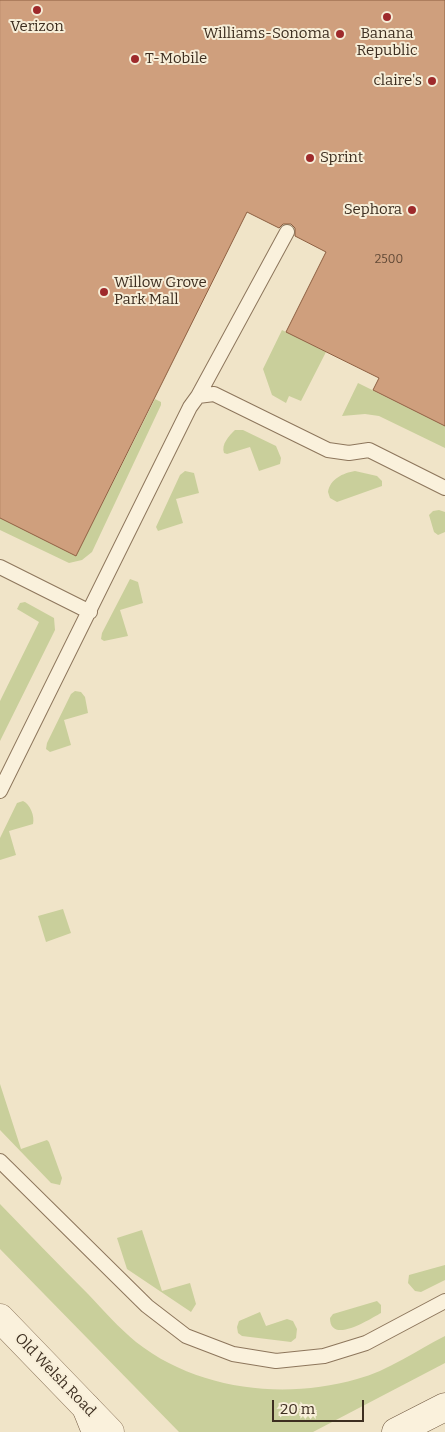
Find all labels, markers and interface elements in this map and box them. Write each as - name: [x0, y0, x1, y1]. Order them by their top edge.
- marker: Verizon: [31, 4, 43, 16]
- marker: Banana Republic: [381, 11, 393, 23]
- place label: Verizon: [10, 18, 64, 36]
- place label: Williams-Sonoma: [203, 25, 330, 43]
- place label: Banana Republic: [356, 25, 418, 60]
- marker: Williams-Sonoma: [334, 28, 346, 40]
- place label: T-Mobile: [145, 50, 207, 68]
- marker: T-Mobile: [129, 53, 141, 65]
- place label: claire's: [373, 72, 422, 90]
- marker: claire's: [426, 75, 438, 87]
- place label: Sprint: [320, 149, 363, 167]
- marker: Sprint: [304, 152, 316, 164]
- place label: Sephora: [344, 201, 402, 219]
- marker: Sephora: [406, 204, 418, 216]
- house number: 2500: [375, 253, 403, 267]
- place label: Willow Grove Park Mall: [114, 274, 207, 309]
- marker: Willow Grove Park Mall: [98, 286, 110, 298]
- street label: Old Welsh Road: [11, 1330, 99, 1420]
- scale bar: [275, 1390, 368, 1422]
- text: 20 m: [280, 1400, 315, 1418]

